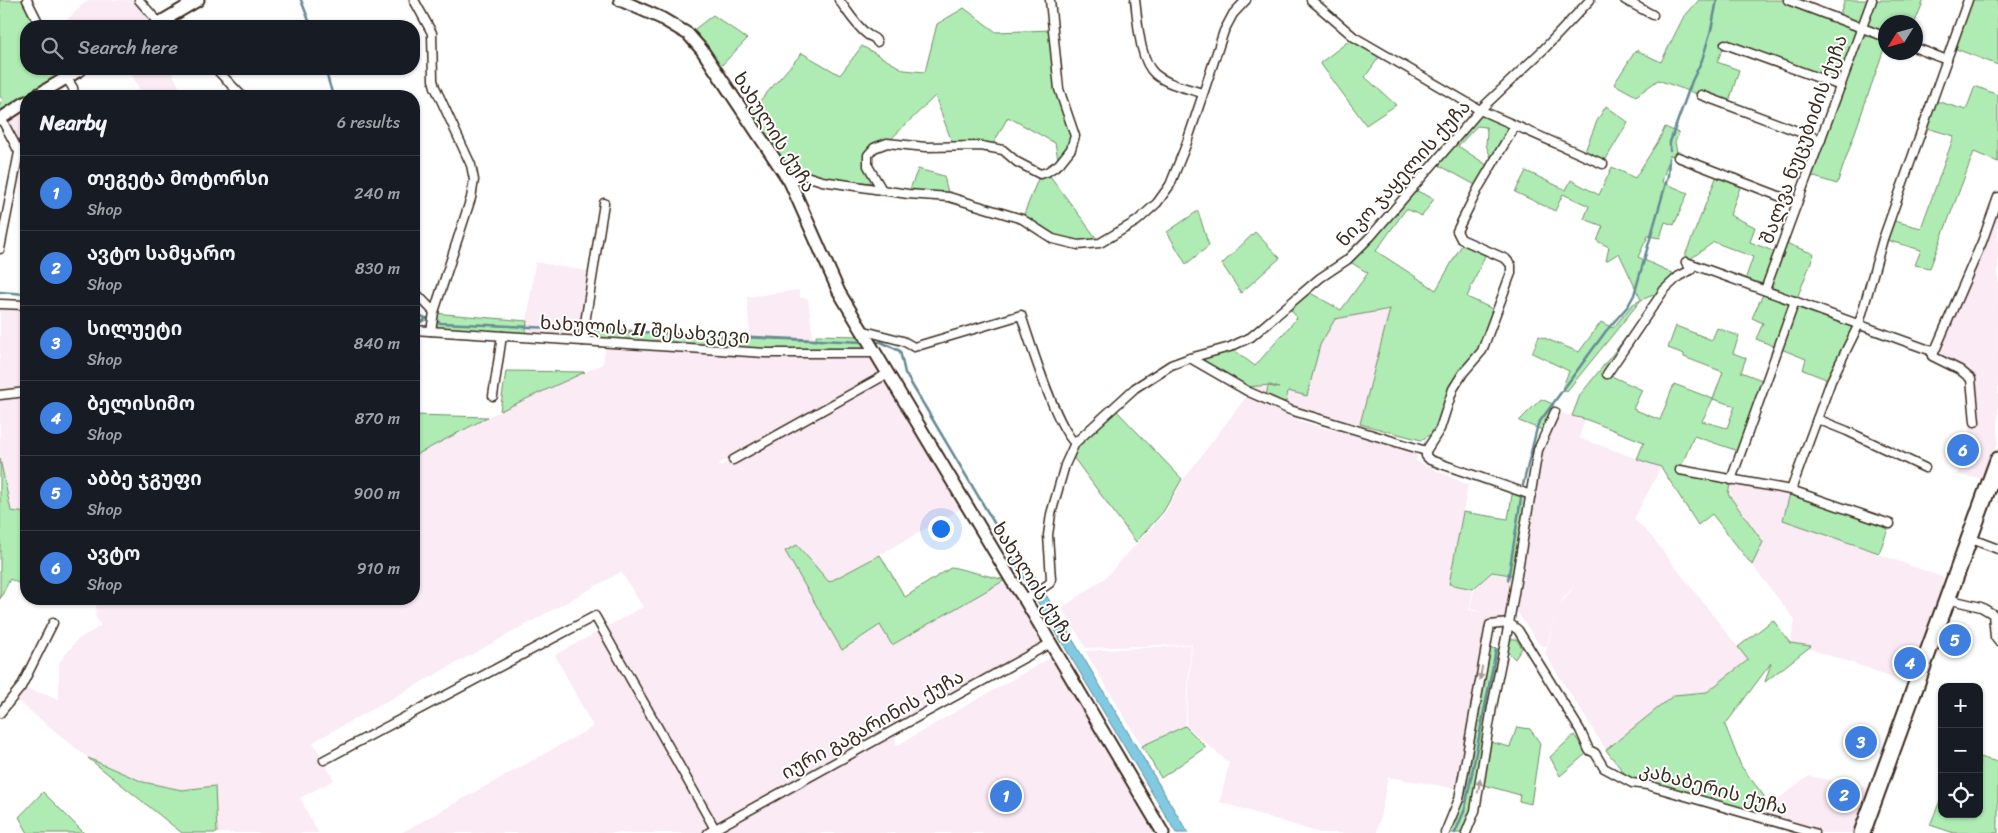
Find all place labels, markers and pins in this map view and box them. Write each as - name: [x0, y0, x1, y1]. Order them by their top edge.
- pin: 6: [1947, 431, 1979, 469]
- pin: 5: [1939, 621, 1971, 659]
- pin: 4: [1894, 644, 1926, 682]
- pin: 3: [1845, 723, 1877, 761]
- pin: 2: [1828, 776, 1860, 814]
- pin: 1: [990, 777, 1022, 815]

